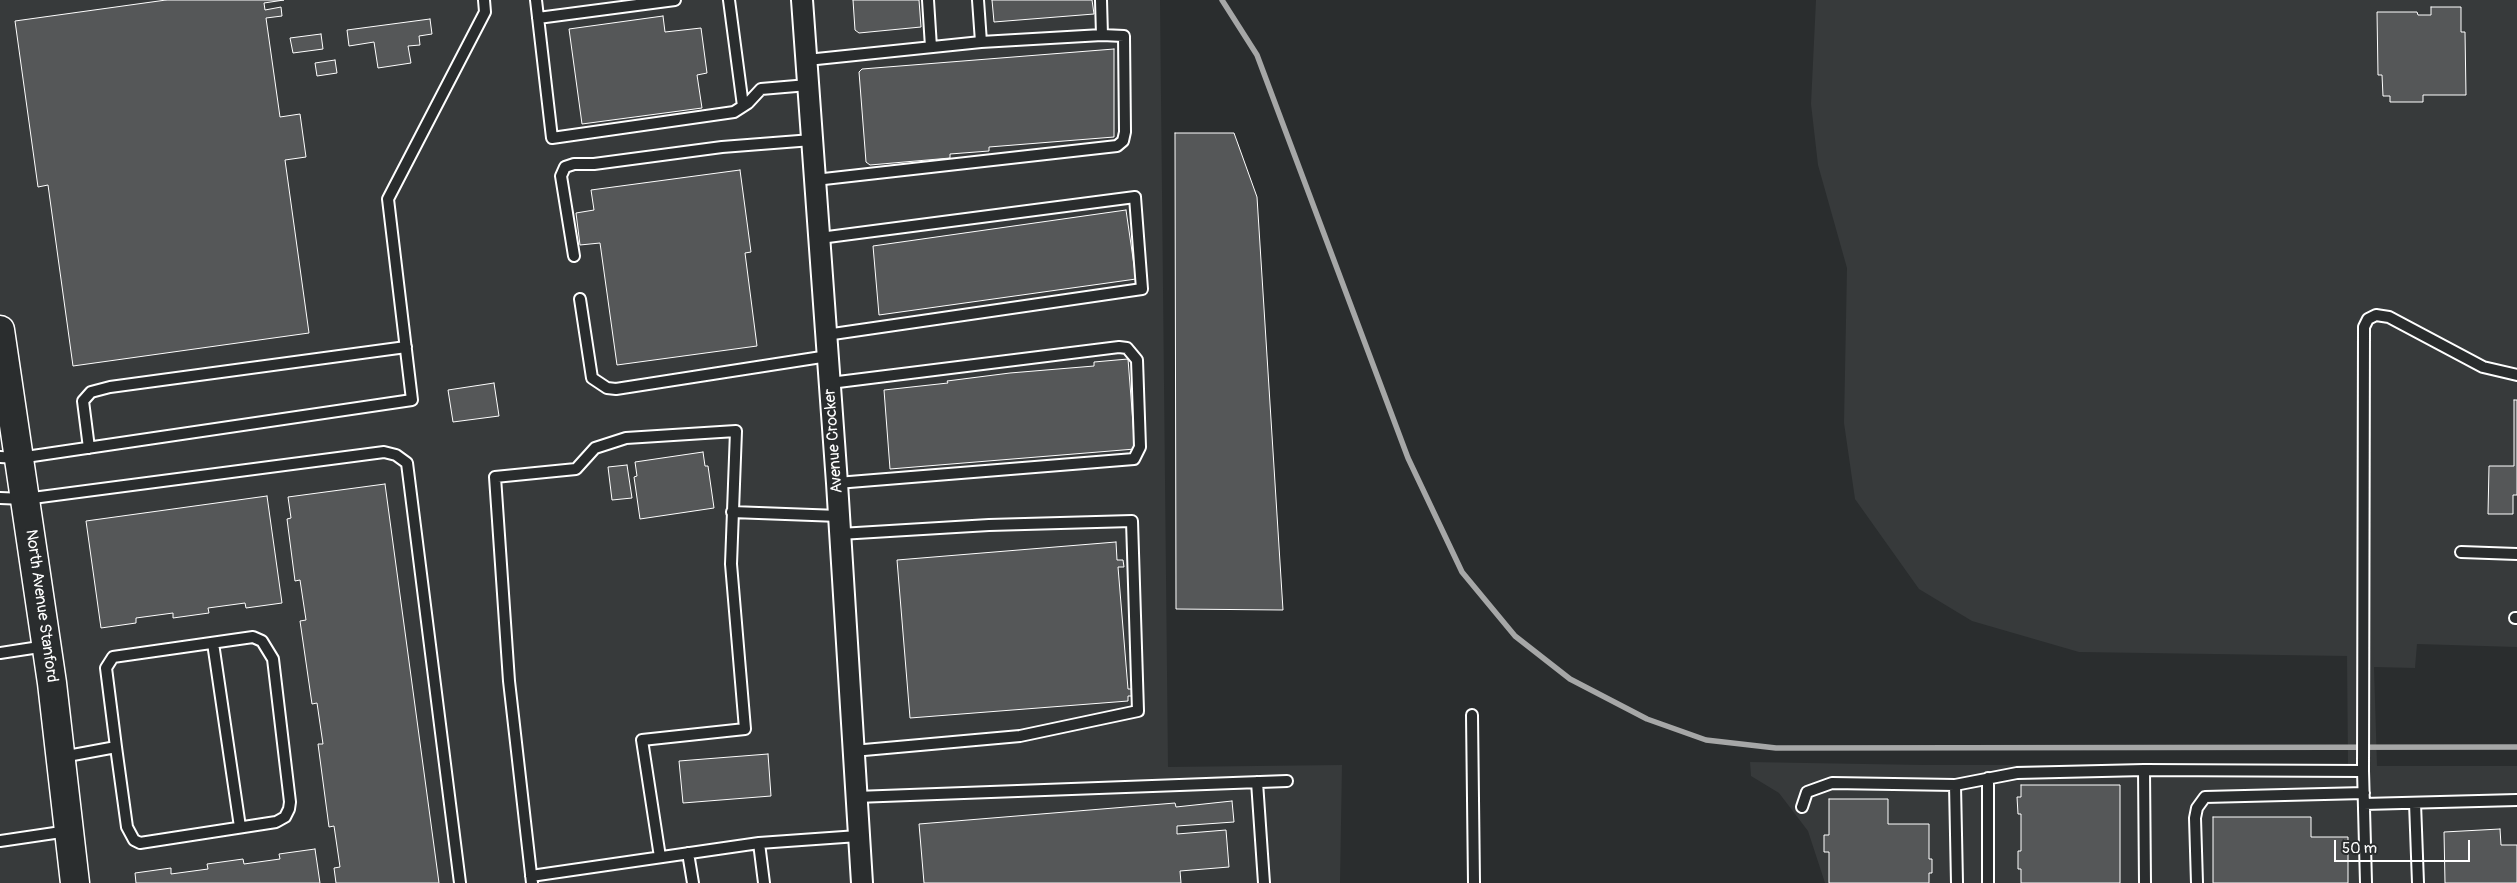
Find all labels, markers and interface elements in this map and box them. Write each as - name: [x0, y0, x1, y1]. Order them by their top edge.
- street label: Avenue Crocker: [821, 388, 847, 494]
- street label: North Avenue Stanford: [21, 528, 61, 684]
- scale bar: [2337, 830, 2473, 862]
- text: 50 m: [2342, 839, 2377, 858]

